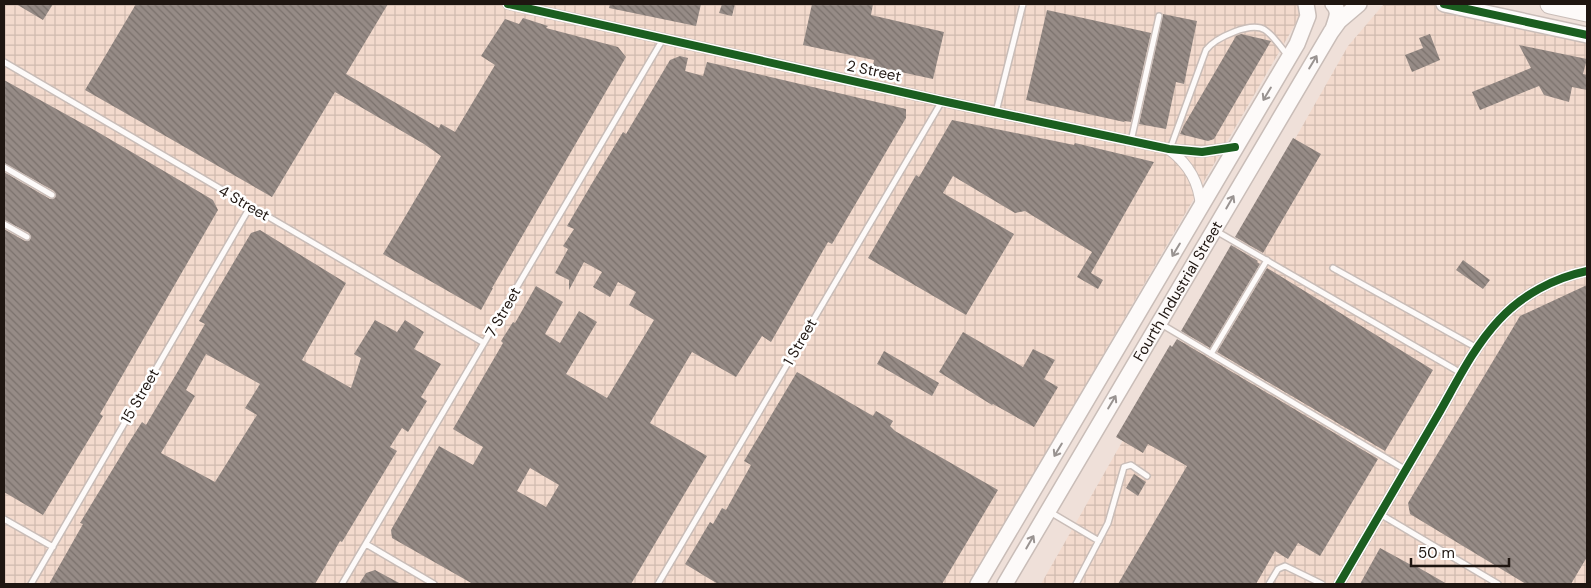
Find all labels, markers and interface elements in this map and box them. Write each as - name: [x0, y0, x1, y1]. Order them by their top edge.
- street label: 2 Street: [845, 55, 903, 87]
- one-way arrow: [1309, 55, 1319, 69]
- one-way arrow: [1261, 87, 1271, 101]
- street label: 4 Street: [215, 180, 273, 226]
- one-way arrow: [1226, 195, 1236, 209]
- street label: Fourth Industrial Street: [1129, 217, 1227, 365]
- one-way arrow: [1171, 242, 1181, 256]
- street label: 7 Street: [481, 283, 525, 341]
- street label: 1 Street: [779, 315, 822, 369]
- street label: 15 Street: [116, 365, 164, 427]
- one-way arrow: [1108, 396, 1118, 410]
- one-way arrow: [1052, 442, 1062, 456]
- one-way arrow: [1025, 535, 1035, 550]
- scale bar: [1411, 536, 1508, 568]
- text: 50 m: [1418, 543, 1455, 563]

